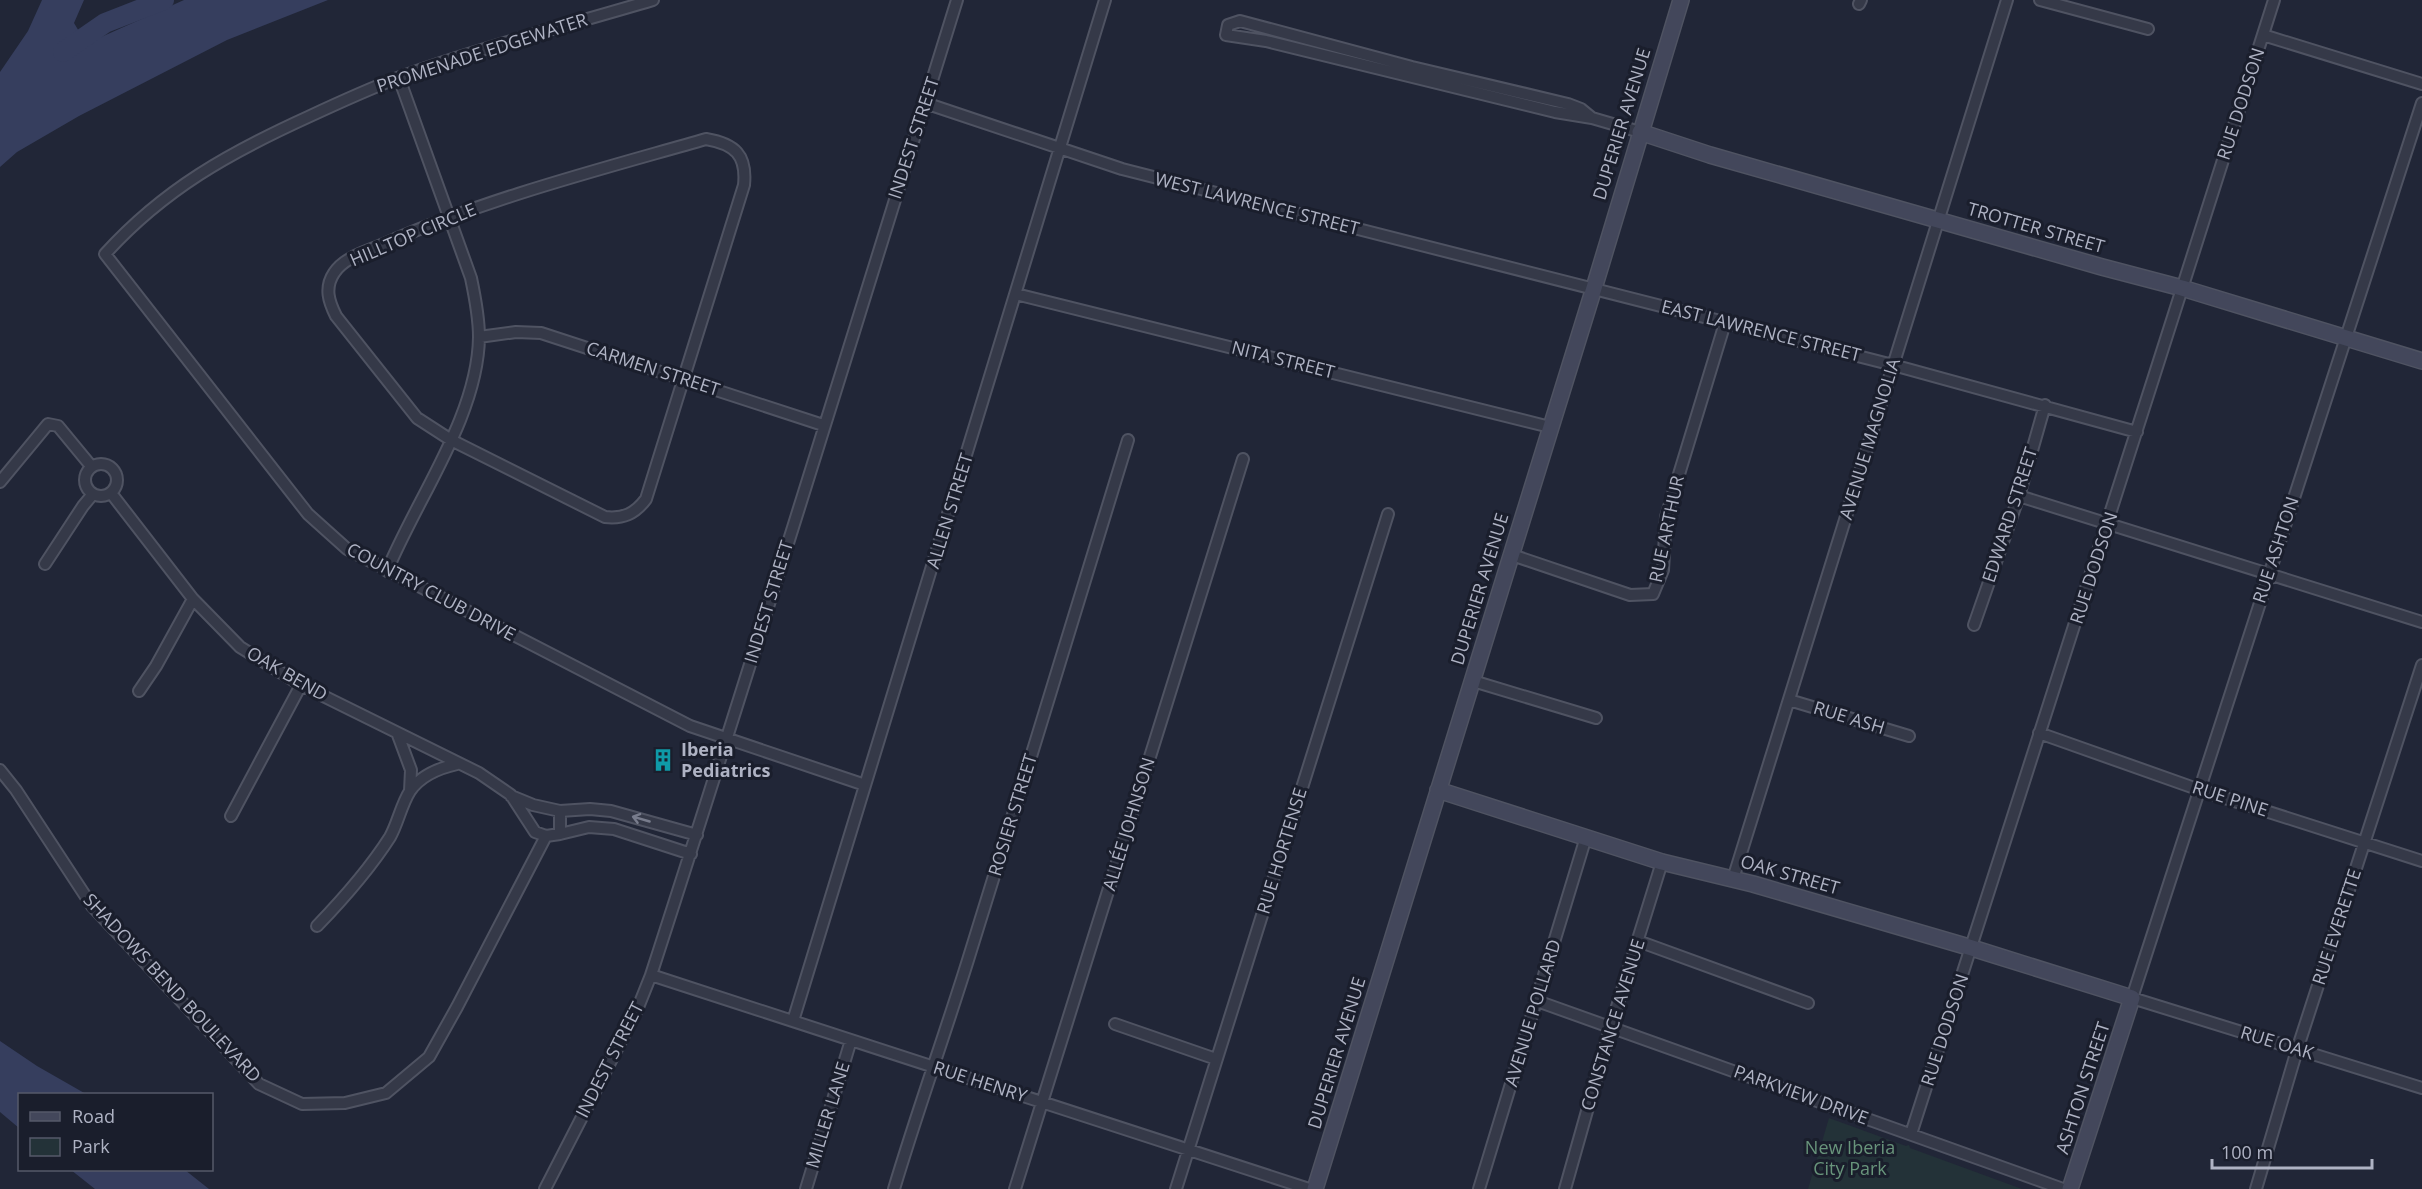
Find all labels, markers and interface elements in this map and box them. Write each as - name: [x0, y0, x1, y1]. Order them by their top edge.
- street label: PROMENADE EDGEWATER: [373, 7, 590, 97]
- street label: DUPERIER AVENUE: [1587, 45, 1656, 203]
- street label: RUE DODSON: [2211, 45, 2269, 163]
- street label: INDEST STREET: [882, 74, 944, 202]
- street label: WEST LAWRENCE STREET: [1152, 166, 1362, 240]
- street label: TROTTER STREET: [1965, 196, 2108, 258]
- street label: HILLTOP CIRCLE: [346, 197, 479, 271]
- street label: EAST LAWRENCE STREET: [1659, 294, 1864, 366]
- street label: CARMEN STREET: [583, 335, 723, 401]
- street label: NITA STREET: [1229, 335, 1337, 383]
- street label: AVENUE MAGNOLIA: [1833, 355, 1905, 522]
- street label: EDWARD STREET: [1976, 444, 2042, 585]
- street label: ALLEN STREET: [920, 450, 978, 571]
- street label: RUE ARTHUR: [1643, 473, 1689, 585]
- street label: RUE ASHTON: [2247, 493, 2304, 606]
- street label: RUE DODSON: [2064, 509, 2122, 627]
- street label: DUPERIER AVENUE: [1445, 510, 1514, 668]
- street label: COUNTRY CLUB DRIVE: [343, 536, 520, 646]
- street label: INDEST STREET: [738, 537, 798, 666]
- street label: OAK BEND: [243, 640, 332, 706]
- street label: RUE ASH: [1811, 695, 1888, 739]
- place label: Iberia Pediatrics: [681, 737, 770, 782]
- building icon: Iberia Pediatrics: [650, 747, 676, 773]
- street label: ROSIER STREET: [982, 751, 1042, 879]
- street label: ALLÉE JOHNSON: [1096, 754, 1160, 893]
- street label: RUE PINE: [2189, 775, 2271, 822]
- street label: RUE HORTENSE: [1250, 785, 1312, 917]
- one-way arrow: [631, 813, 650, 824]
- street label: OAK STREET: [1738, 848, 1843, 900]
- street label: RUE EVERETTE: [2306, 866, 2366, 988]
- street label: SHADOWS BEND BOULEVARD: [79, 888, 267, 1087]
- street label: AVENUE POLLARD: [1498, 936, 1566, 1089]
- street label: CONSTANCE AVENUE: [1574, 936, 1650, 1114]
- street label: RUE DODSON: [1915, 971, 1973, 1089]
- street label: DUPERIER AVENUE: [1302, 974, 1371, 1132]
- street label: INDEST STREET: [570, 997, 649, 1122]
- street label: ASHTON STREET: [2049, 1019, 2115, 1157]
- street label: RUE OAK: [2238, 1020, 2318, 1065]
- street label: RUE HENRY: [931, 1055, 1031, 1108]
- street label: MILLER LANE: [799, 1059, 855, 1171]
- street label: PARKVIEW DRIVE: [1731, 1059, 1872, 1130]
- legend: [18, 1093, 213, 1171]
- text: Road: [72, 1104, 115, 1128]
- scale bar: [2212, 1132, 2372, 1170]
- text: Park: [72, 1134, 110, 1158]
- park label: New Iberia City Park: [1805, 1135, 1895, 1180]
- text: 100 m: [2221, 1140, 2273, 1164]

